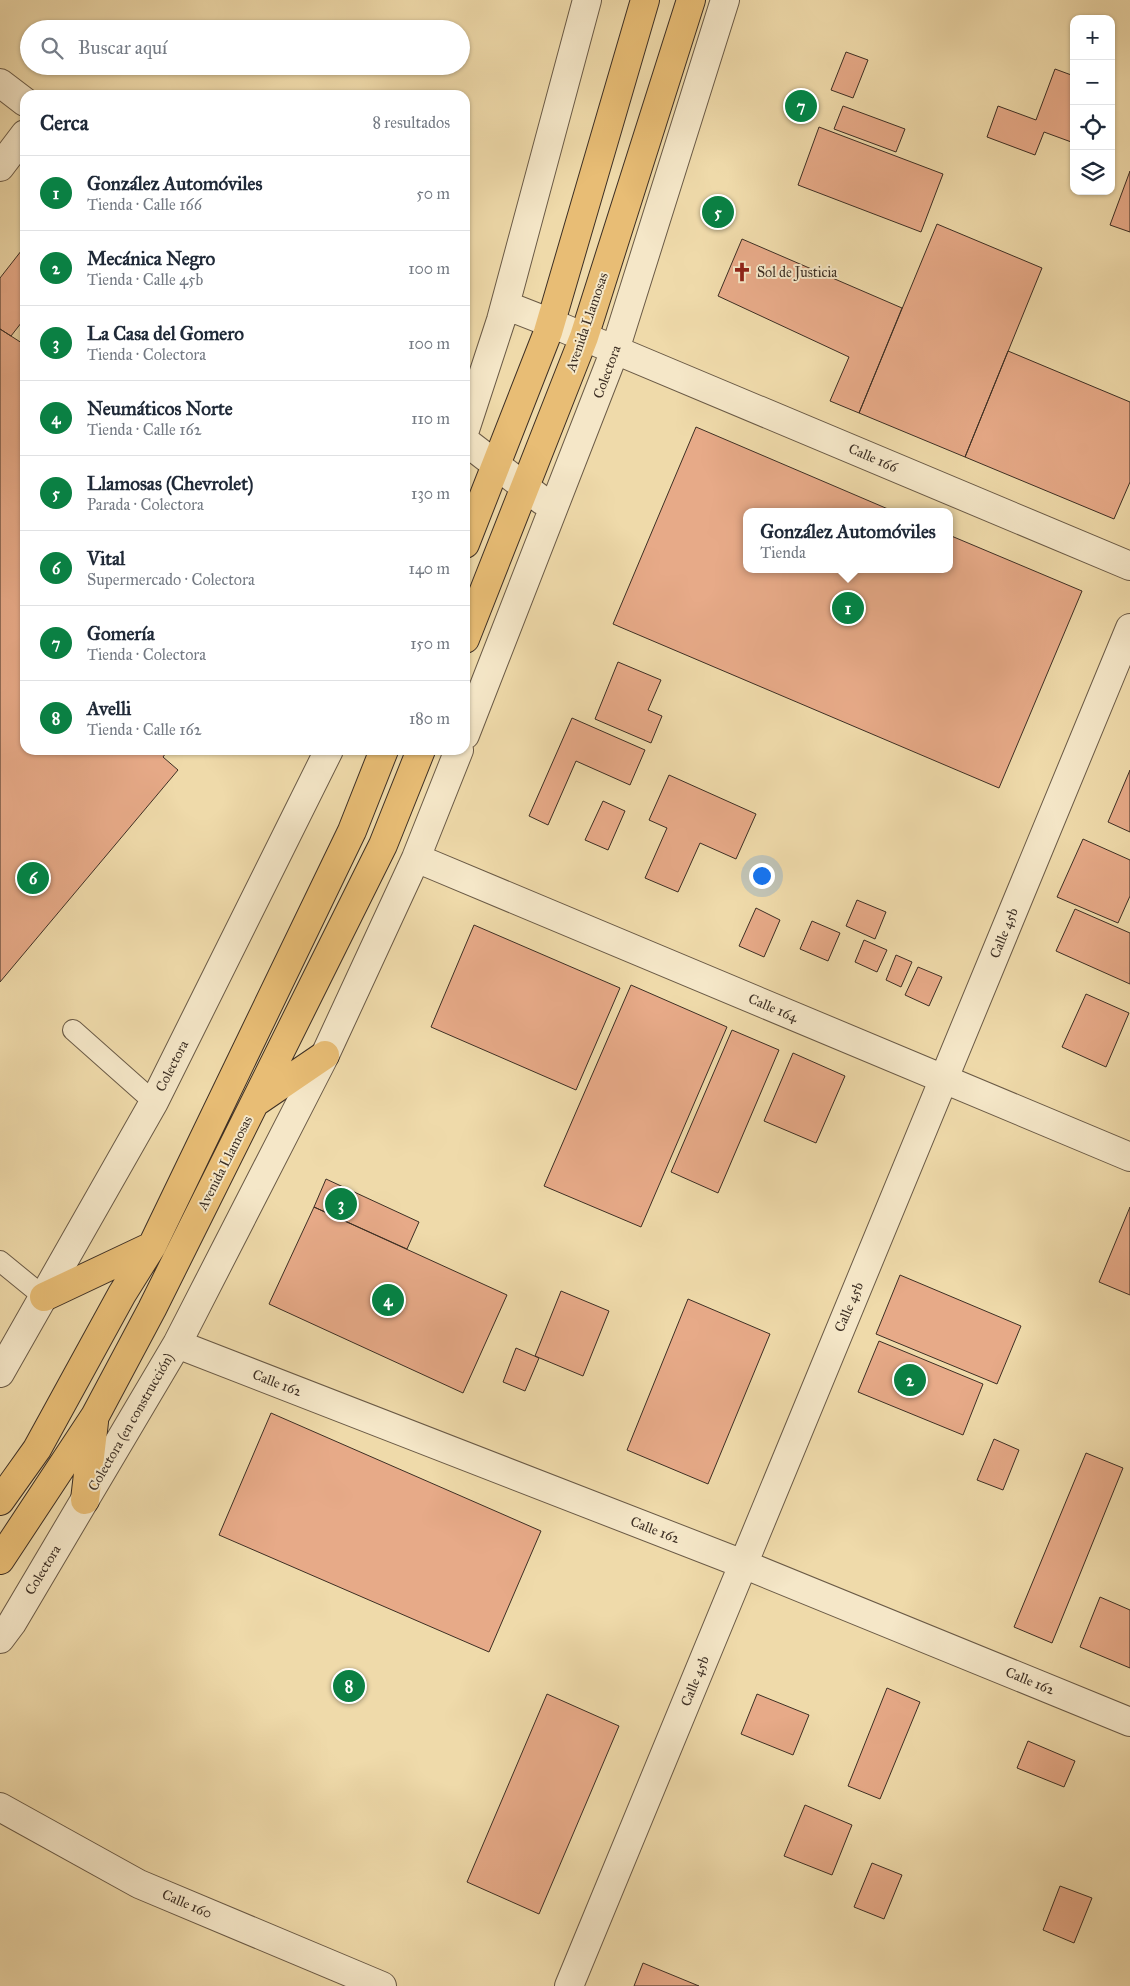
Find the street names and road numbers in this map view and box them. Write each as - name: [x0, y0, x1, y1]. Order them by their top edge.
- street label: Avenida Llamosas: [562, 270, 612, 375]
- street label: Colectora: [590, 343, 624, 401]
- street label: Calle 166: [846, 440, 901, 476]
- street label: Calle 45b: [986, 905, 1022, 961]
- street label: Calle 164: [746, 990, 801, 1027]
- street label: Colectora: [152, 1037, 192, 1095]
- street label: Avenida Llamosas: [193, 1113, 256, 1214]
- street label: Calle 45b: [831, 1279, 867, 1335]
- street label: Colectora (en construcción): [85, 1350, 178, 1494]
- street label: Calle 162: [250, 1366, 304, 1400]
- street label: Calle 162: [628, 1513, 682, 1547]
- street label: Colectora: [21, 1542, 65, 1598]
- street label: Calle 45b: [677, 1653, 713, 1709]
- street label: Calle 162: [1003, 1663, 1057, 1699]
- street label: Calle 160: [159, 1886, 215, 1922]

